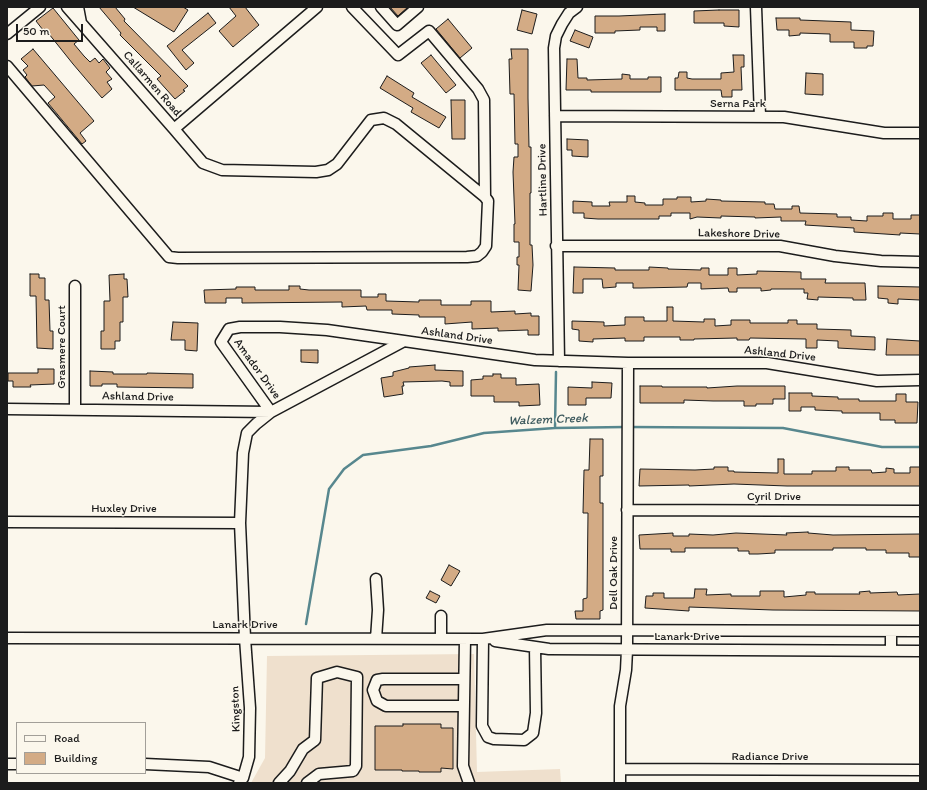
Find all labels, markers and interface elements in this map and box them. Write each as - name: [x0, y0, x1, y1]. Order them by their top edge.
- scale bar: [18, 16, 85, 42]
- text: 50 m: [23, 24, 49, 38]
- street label: Callarmen Road: [120, 48, 184, 120]
- street label: Serna Park: [710, 97, 766, 111]
- street label: Hartline Drive: [535, 144, 551, 216]
- street label: Lakeshore Drive: [698, 226, 780, 242]
- street label: Grasmere Court: [55, 305, 69, 389]
- street label: Ashland Drive: [420, 324, 494, 348]
- street label: Amador Drive: [230, 336, 284, 402]
- street label: Ashland Drive: [744, 343, 816, 365]
- street label: Ashland Drive: [102, 389, 174, 405]
- water label: Walzem Creek: [508, 411, 588, 429]
- street label: Cyril Drive: [747, 490, 801, 504]
- street label: Huxley Drive: [91, 502, 157, 516]
- street label: Dell Oak Drive: [607, 536, 621, 610]
- street label: Lanark Drive: [212, 618, 278, 632]
- street label: Lanark Drive: [654, 630, 720, 644]
- street label: Kingston: [228, 686, 244, 732]
- legend: [16, 722, 146, 774]
- text: Road: [54, 731, 80, 745]
- street label: Radiance Drive: [732, 750, 808, 764]
- text: Building: [54, 751, 97, 765]

